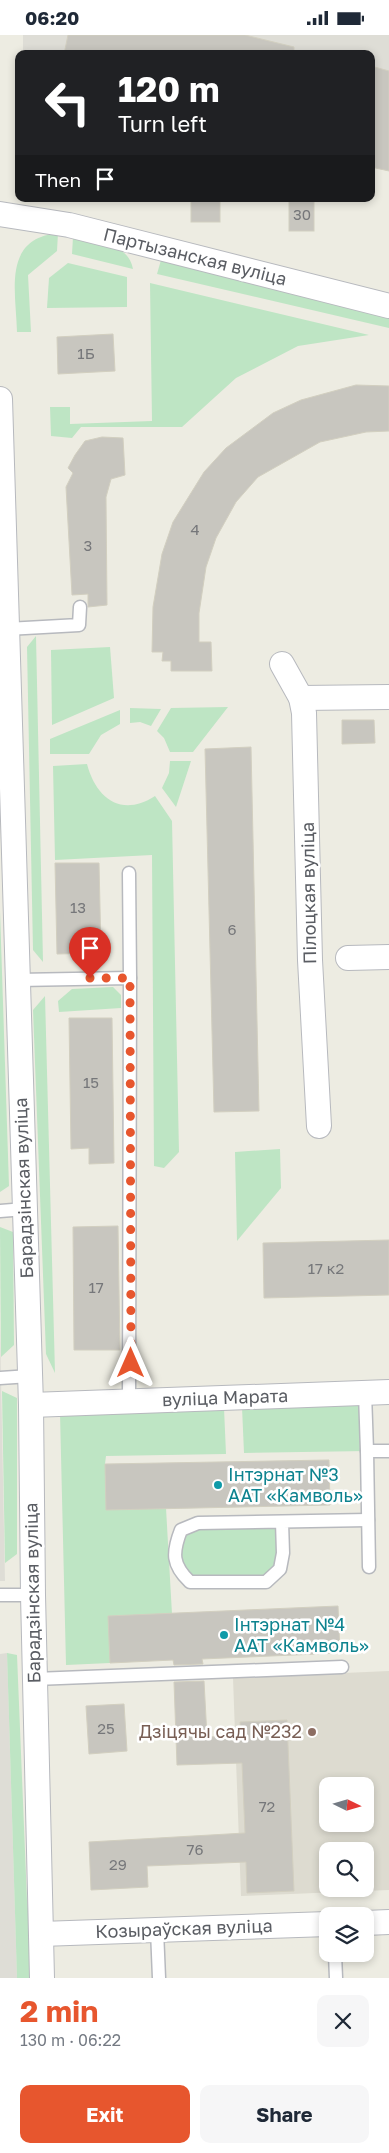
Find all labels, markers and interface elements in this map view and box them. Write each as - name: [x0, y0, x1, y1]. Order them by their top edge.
- text: 06:20: [25, 6, 79, 29]
- text: 120 m: [118, 68, 220, 110]
- icon: left: [35, 70, 100, 135]
- text: Turn left: [118, 110, 207, 137]
- icon: arrive: [91, 165, 119, 193]
- text: Then: [35, 168, 81, 191]
- house number: 30: [293, 205, 311, 223]
- street label: Партызанская вуліца: [101, 223, 289, 289]
- house number: 1Б: [77, 344, 95, 362]
- house number: 4: [190, 520, 200, 538]
- house number: 3: [84, 536, 92, 554]
- street label: Пілоцкая вуліца: [296, 822, 320, 964]
- house number: 13: [70, 898, 86, 916]
- house number: 6: [227, 920, 237, 938]
- pin: [69, 927, 111, 978]
- icon: arrive: [76, 934, 104, 962]
- house number: 15: [83, 1073, 99, 1091]
- street label: Барадзінская вуліца: [9, 1097, 37, 1279]
- house number: 17 к2: [308, 1259, 344, 1277]
- house number: 17: [88, 1278, 104, 1296]
- position arrow: [104, 1336, 156, 1388]
- street label: вуліца Марата: [162, 1384, 288, 1410]
- place label: Інтэрнат №3 ААТ «Камволь»: [228, 1463, 363, 1506]
- marker: Інтэрнат №3 ААТ «Камволь»: [212, 1479, 224, 1491]
- street label: Барадзінская вуліца: [19, 1502, 45, 1684]
- place label: Інтэрнат №4 ААТ «Камволь»: [234, 1613, 369, 1656]
- marker: Інтэрнат №4 ААТ «Камволь»: [218, 1629, 230, 1641]
- house number: 25: [97, 1719, 115, 1737]
- place label: Дзіцячы сад №232: [139, 1720, 302, 1742]
- marker: Дзіцячы сад №232: [306, 1726, 318, 1738]
- north arrow: [319, 1777, 374, 1833]
- map controls: [319, 1777, 374, 1962]
- house number: 72: [259, 1797, 275, 1815]
- house number: 76: [186, 1840, 204, 1858]
- button: search: [319, 1842, 374, 1897]
- house number: 29: [109, 1855, 127, 1873]
- button: layers: [319, 1907, 374, 1962]
- street label: Козыраўская вуліца: [95, 1914, 273, 1942]
- text: 2 min: [20, 1993, 98, 2029]
- button: close: [317, 1995, 369, 2047]
- text: 130 m · 06:22: [20, 2030, 121, 2050]
- button: Exit: [20, 2085, 190, 2143]
- button: Share: [200, 2085, 369, 2143]

